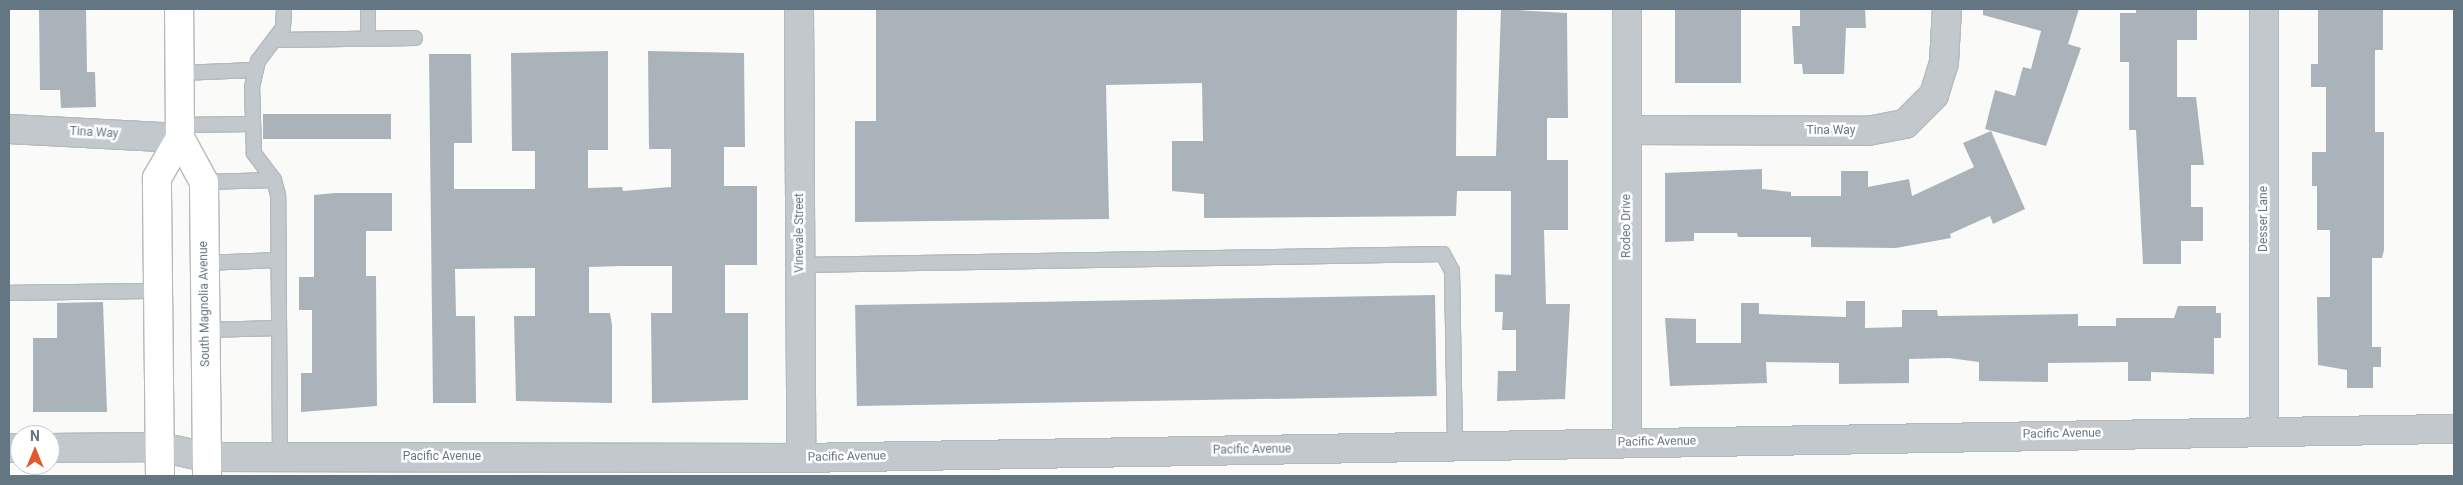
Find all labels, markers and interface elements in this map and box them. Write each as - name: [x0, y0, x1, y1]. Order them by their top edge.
- street label: Tina Way: [1807, 124, 1855, 138]
- street label: Tina Way: [69, 125, 119, 141]
- street label: Desser Lane: [2257, 186, 2271, 252]
- street label: Vinevale Street: [793, 193, 807, 273]
- street label: Rodeo Drive: [1620, 194, 1634, 258]
- street label: South Magnolia Avenue: [197, 241, 213, 367]
- north arrow: [10, 425, 60, 475]
- street label: Pacific Avenue: [2023, 426, 2101, 442]
- text: N: [30, 428, 40, 444]
- street label: Pacific Avenue: [1618, 434, 1696, 450]
- street label: Pacific Avenue: [1213, 442, 1291, 458]
- street label: Pacific Avenue: [808, 449, 886, 465]
- street label: Pacific Avenue: [403, 450, 481, 464]

